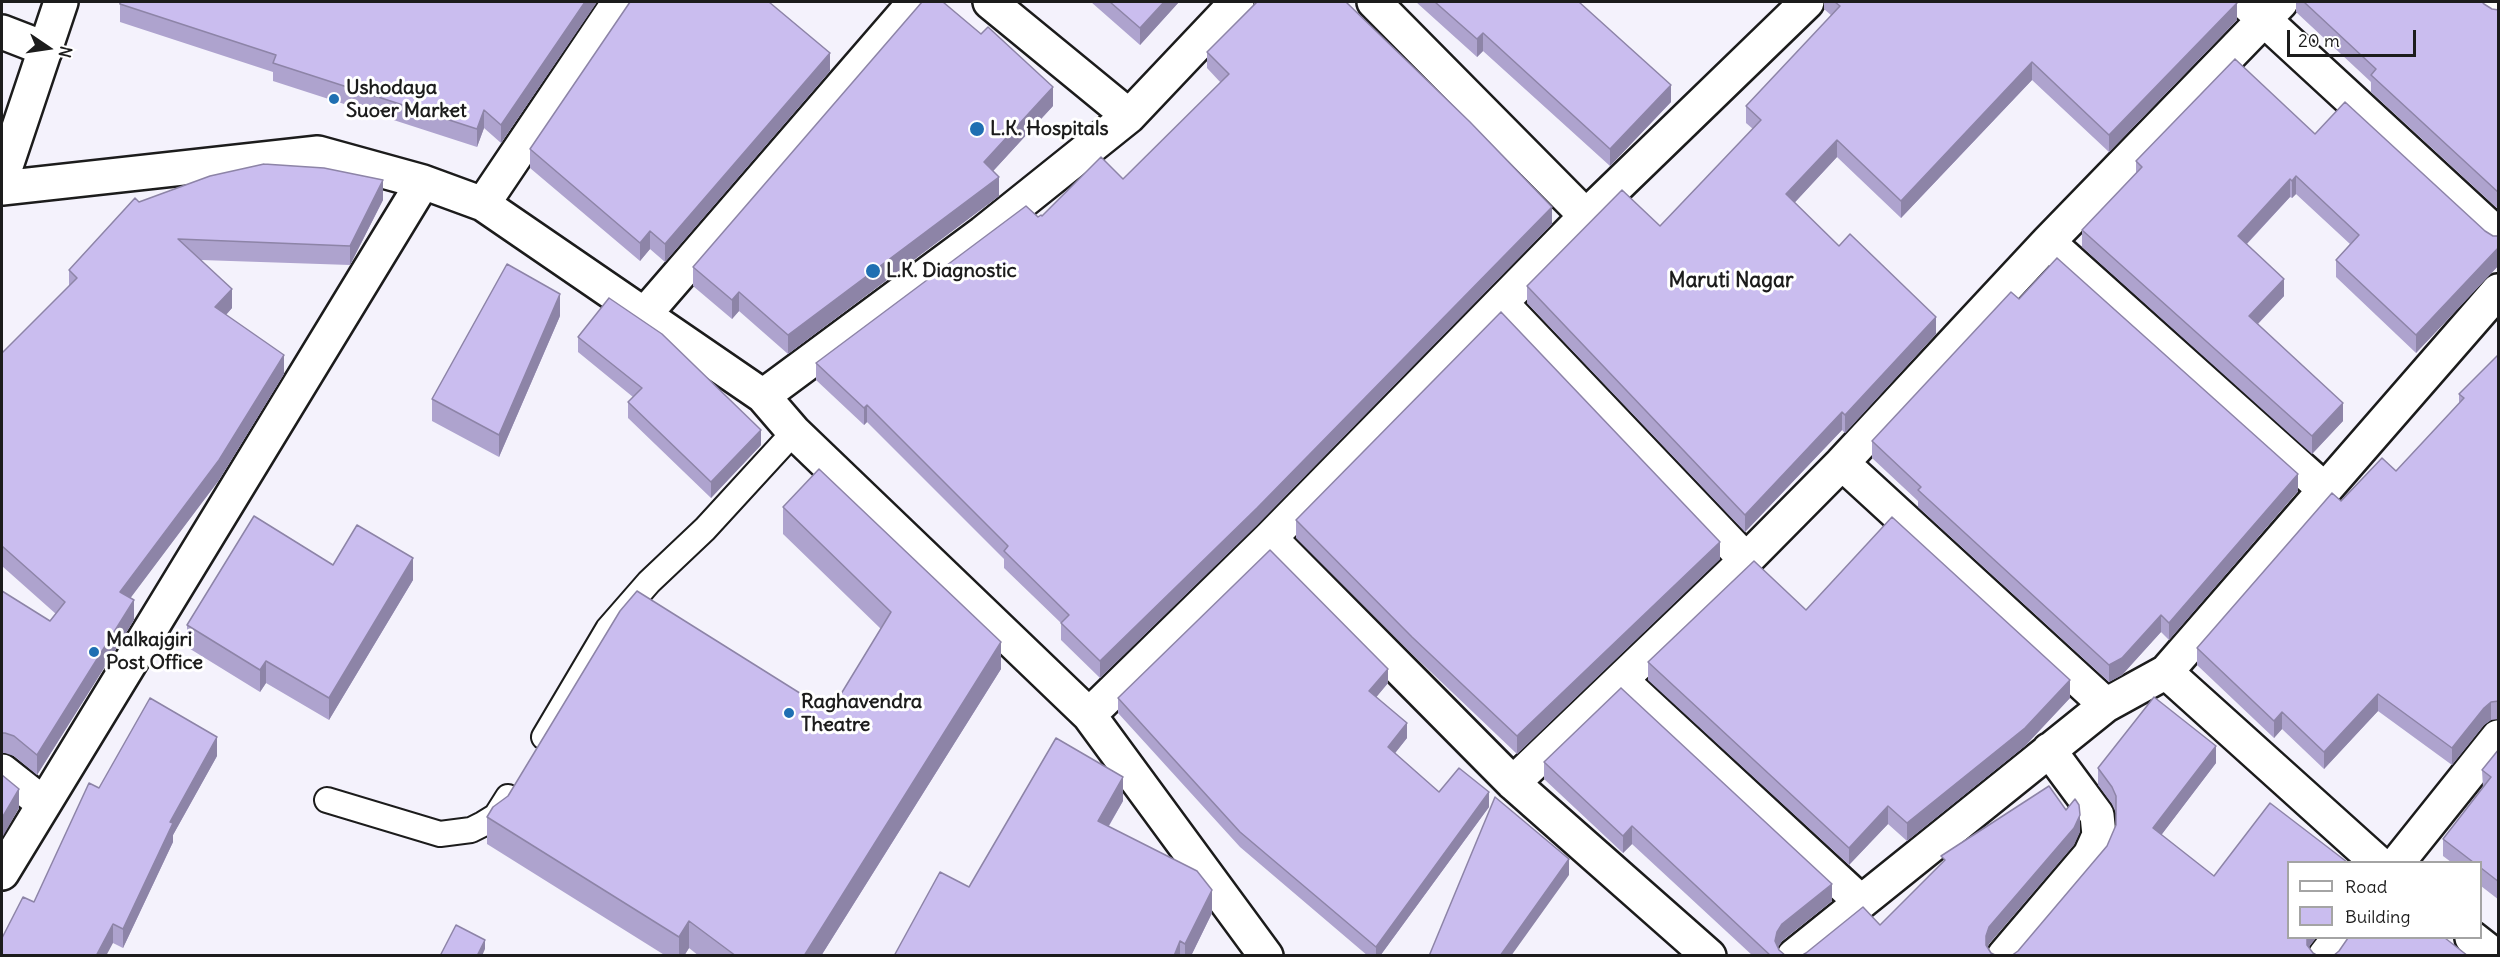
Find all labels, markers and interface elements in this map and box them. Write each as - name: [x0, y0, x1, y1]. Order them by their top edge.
- north arrow: [18, 18, 78, 78]
- scale bar: [2290, 18, 2419, 56]
- text: 20 m: [2298, 29, 2340, 52]
- text: N: [55, 44, 77, 60]
- place label: Ushodaya Suoer Market: [346, 76, 467, 123]
- marker: Ushodaya Suoer Market: [327, 92, 341, 106]
- place label: L.K. Hospitals: [990, 117, 1109, 141]
- marker: L.K. Hospitals: [968, 120, 986, 138]
- place label: L.K. Diagnostic: [886, 259, 1017, 283]
- marker: L.K. Diagnostic: [864, 262, 882, 280]
- district label: Maruti Nagar: [1668, 268, 1794, 294]
- place label: Malkajgiri Post Office: [106, 628, 203, 675]
- marker: Malkajgiri Post Office: [87, 645, 101, 659]
- place label: Raghavendra Theatre: [801, 690, 922, 737]
- marker: Raghavendra Theatre: [782, 706, 796, 720]
- legend: [2287, 861, 2482, 939]
- text: Road: [2345, 875, 2387, 898]
- text: Building: [2345, 905, 2410, 928]

